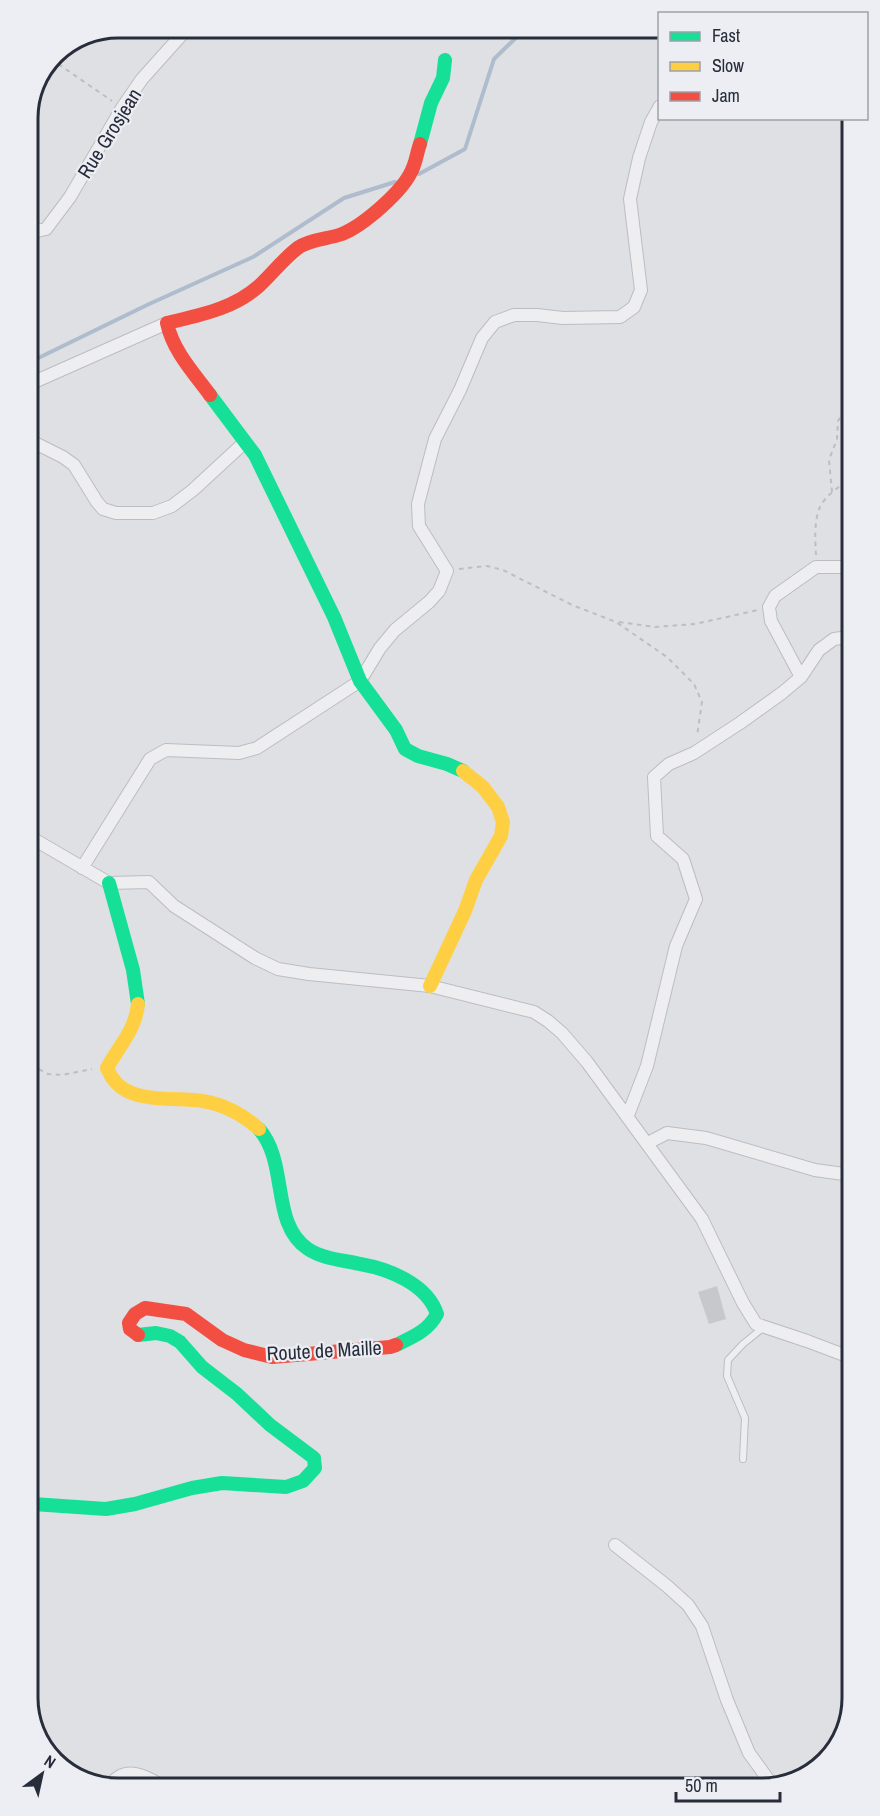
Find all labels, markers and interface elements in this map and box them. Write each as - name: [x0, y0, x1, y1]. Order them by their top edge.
- legend: [658, 12, 868, 120]
- text: Fast: [712, 23, 740, 48]
- text: Slow: [712, 53, 744, 78]
- street label: Rue Grosjean: [71, 83, 147, 183]
- text: Jam: [712, 83, 740, 108]
- street label: Route de Maille: [266, 1334, 382, 1366]
- north arrow: [12, 1744, 72, 1804]
- text: N: [40, 1750, 60, 1773]
- scale bar: [676, 1765, 780, 1803]
- text: 50 m: [685, 1773, 718, 1798]

